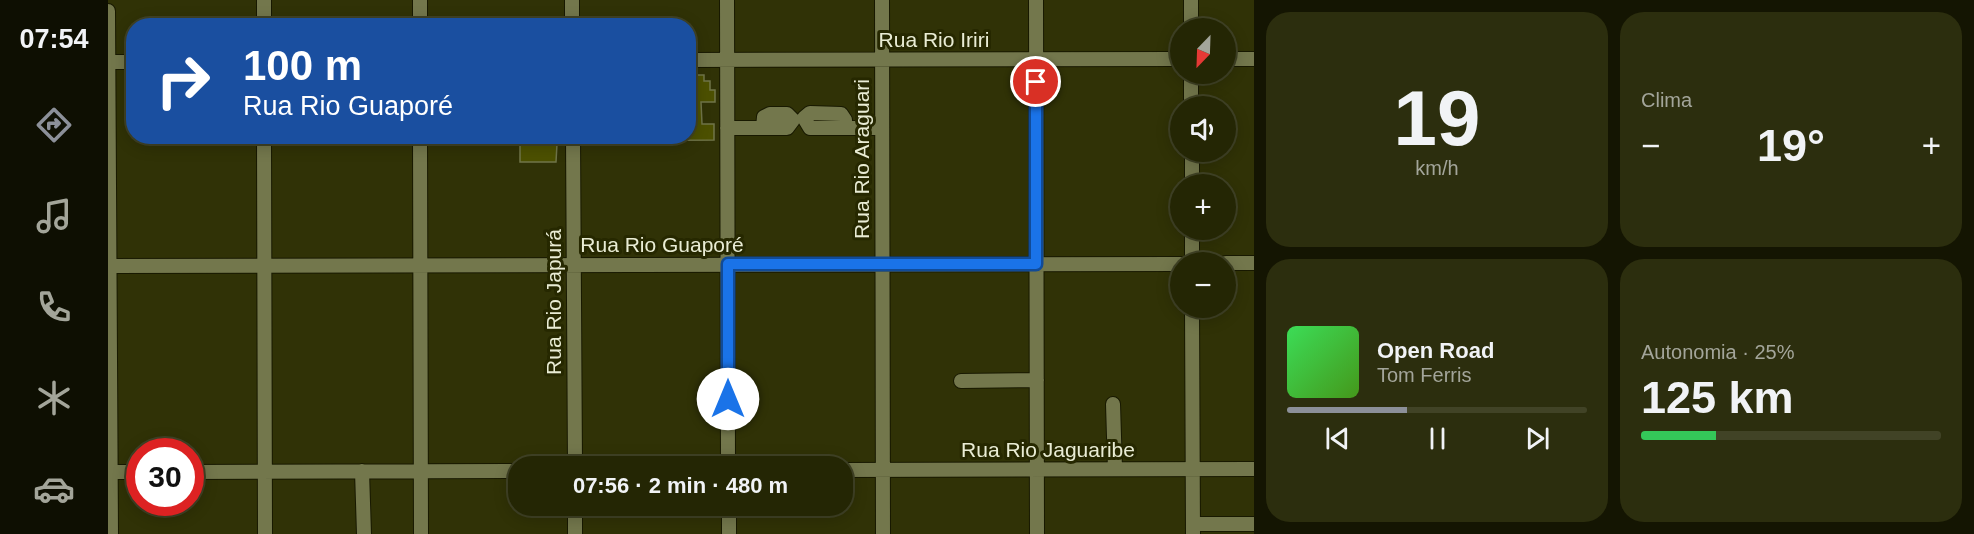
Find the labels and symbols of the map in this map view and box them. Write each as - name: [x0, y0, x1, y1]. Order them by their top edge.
- north arrow: [1170, 18, 1236, 84]
- street label: Rua Rio Iriri: [879, 28, 989, 51]
- pin: [1010, 56, 1061, 107]
- street label: Rua Rio Araguari: [850, 79, 873, 239]
- street label: Rua Rio Japurá: [542, 229, 565, 375]
- street label: Rua Rio Guaporé: [580, 233, 744, 256]
- position arrow: [696, 367, 760, 431]
- speed limit sign: 30: [126, 438, 204, 516]
- street label: Rua Rio Jaguaribe: [961, 438, 1135, 461]

